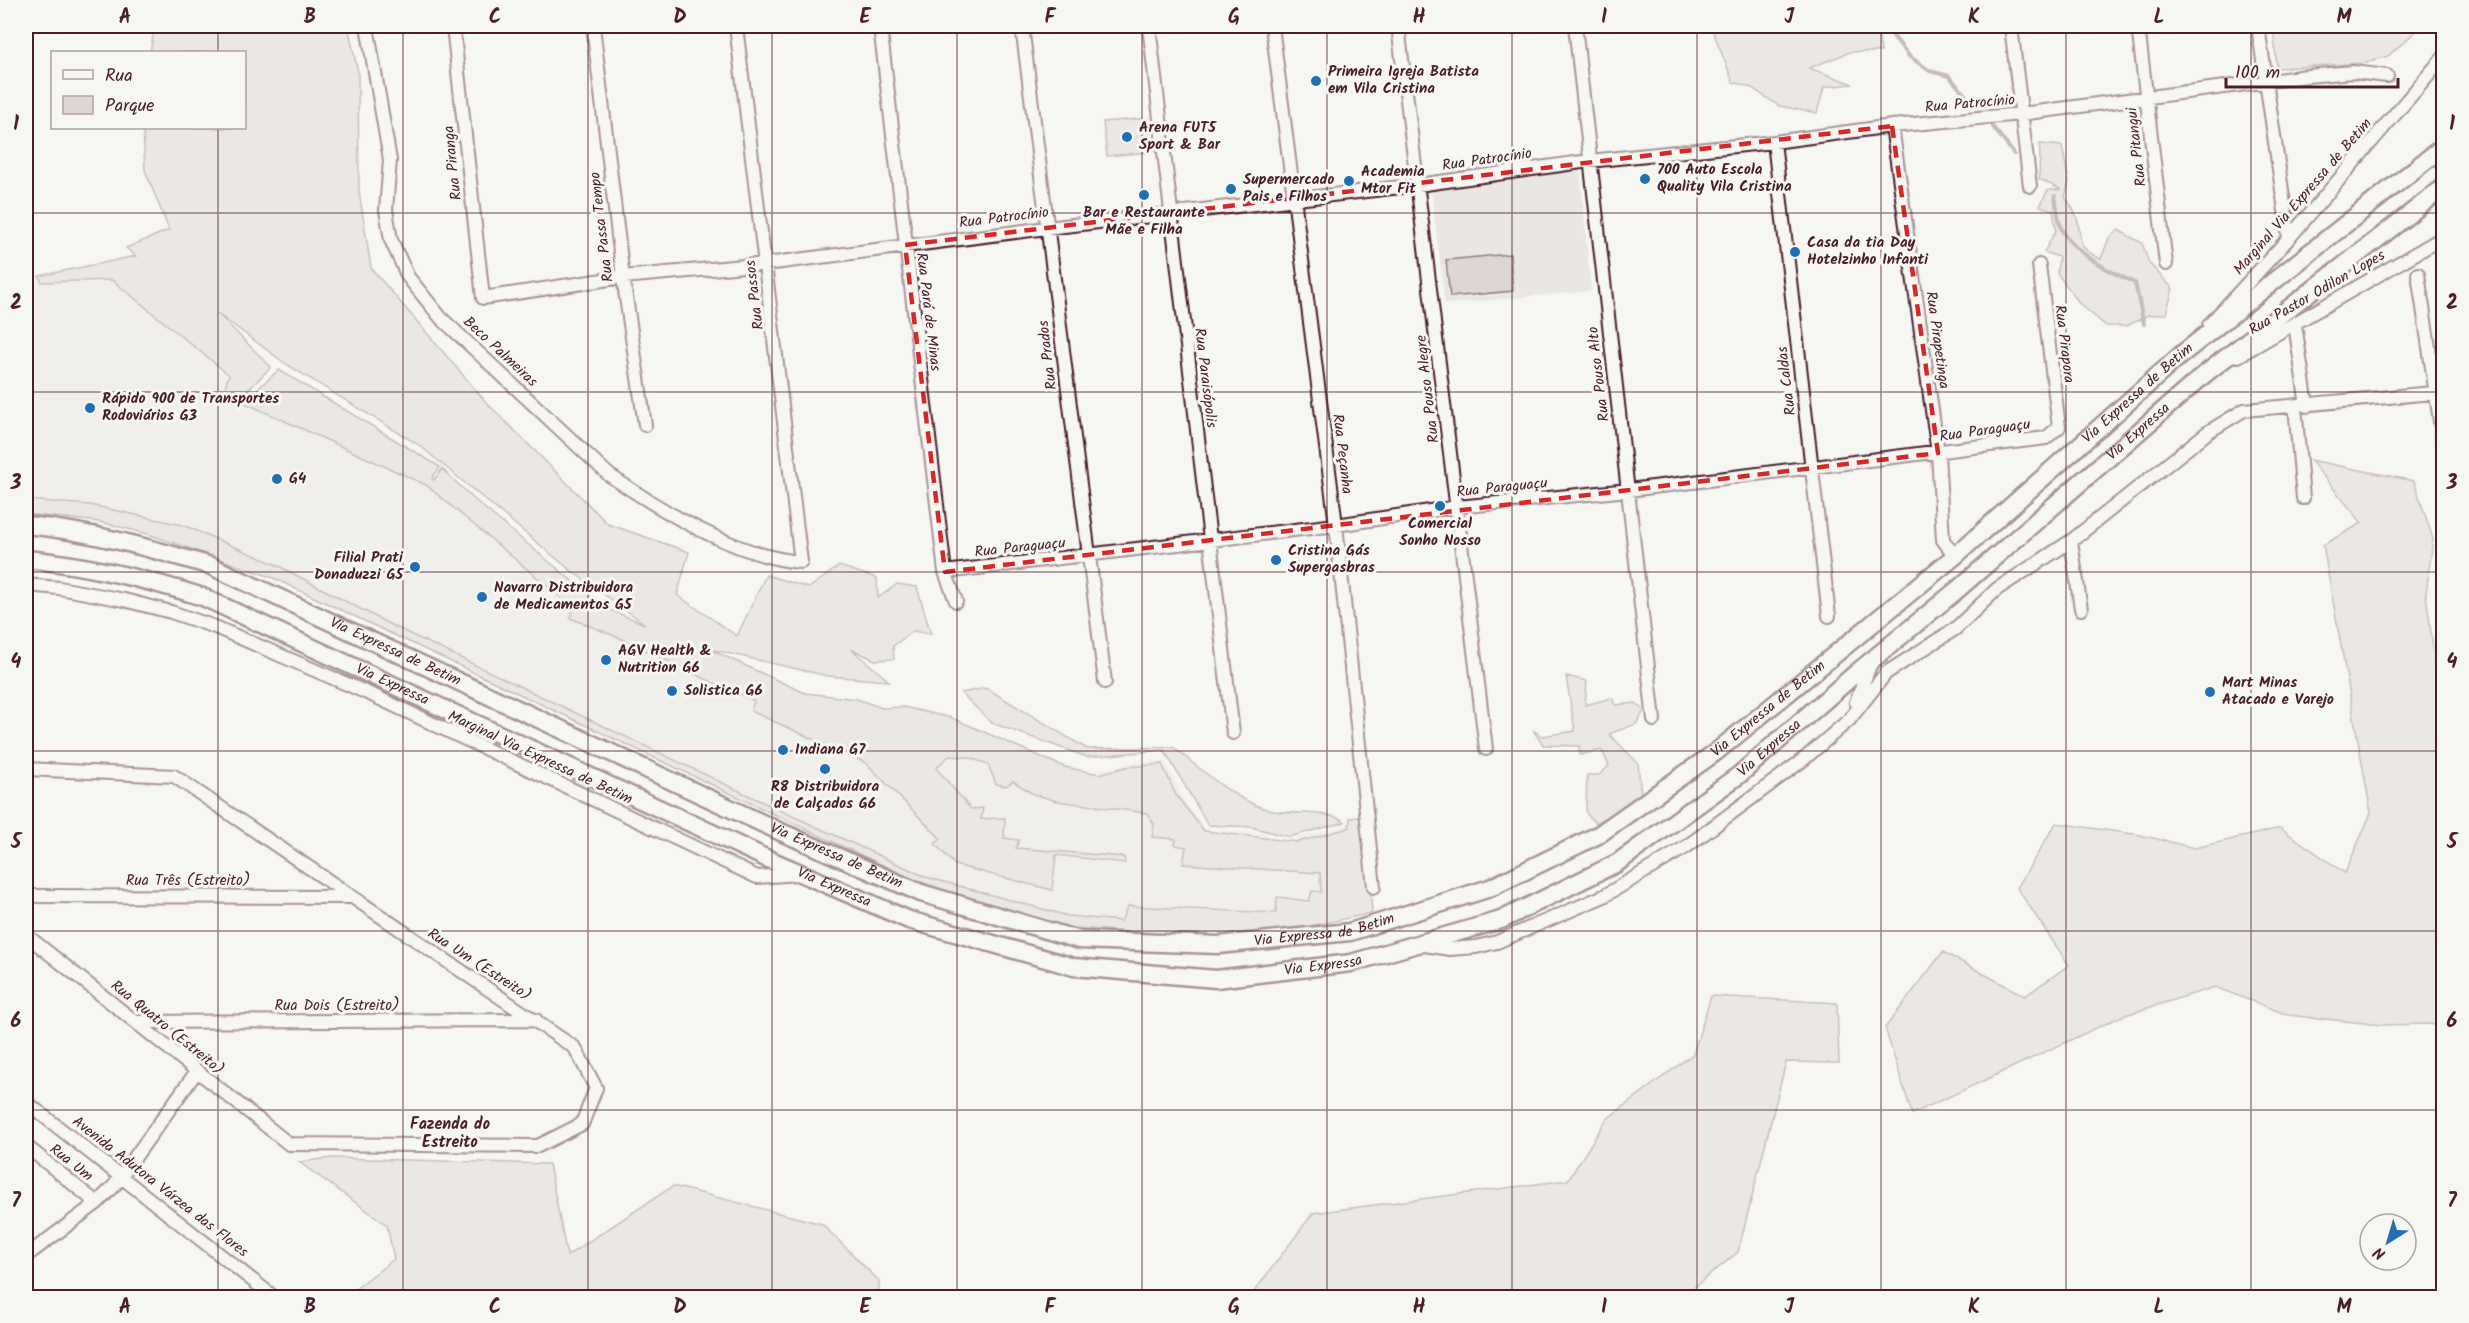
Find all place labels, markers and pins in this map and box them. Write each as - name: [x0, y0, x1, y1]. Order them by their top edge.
- place label: Primeira Igreja Batista em Vila Cristina: [1328, 60, 1479, 101]
- marker: Primeira Igreja Batista em Vila Cristina: [1309, 74, 1323, 88]
- place label: Arena FUT5 Sport & Bar: [1139, 116, 1221, 157]
- marker: Arena FUT5 Sport & Bar: [1120, 130, 1134, 144]
- place label: 700 Auto Escola Quality Vila Cristina: [1657, 158, 1792, 199]
- place label: Academia Mtor Fit: [1361, 160, 1425, 201]
- place label: Supermercado Pais e Filhos: [1243, 168, 1334, 209]
- marker: 700 Auto Escola Quality Vila Cristina: [1638, 172, 1652, 186]
- marker: Academia Mtor Fit: [1342, 174, 1356, 188]
- marker: Supermercado Pais e Filhos: [1224, 182, 1238, 196]
- marker: Bar e Restaurante Mãe e Filha: [1137, 188, 1151, 202]
- place label: Bar e Restaurante Mãe e Filha: [1083, 201, 1206, 242]
- place label: Casa da tia Day Hotelzinho Infanti: [1807, 231, 1929, 272]
- marker: Casa da tia Day Hotelzinho Infanti: [1788, 245, 1802, 259]
- place label: Rápido 900 de Transportes Rodoviários G3: [102, 387, 279, 428]
- marker: Rápido 900 de Transportes Rodoviários G3: [83, 401, 97, 415]
- place label: G4: [289, 467, 306, 491]
- marker: G4: [270, 472, 284, 486]
- marker: Comercial Sonho Nosso: [1433, 499, 1447, 513]
- place label: Comercial Sonho Nosso: [1399, 512, 1481, 553]
- place label: Cristina Gás Supergasbras: [1288, 539, 1375, 580]
- place label: Filial Prati Donaduzzi G5: [314, 546, 404, 587]
- marker: Cristina Gás Supergasbras: [1269, 553, 1283, 567]
- marker: Filial Prati Donaduzzi G5: [408, 560, 422, 574]
- place label: Navarro Distribuidora de Medicamentos G5: [494, 576, 634, 617]
- marker: Navarro Distribuidora de Medicamentos G5: [475, 590, 489, 604]
- place label: AGV Health & Nutrition G6: [618, 639, 712, 680]
- marker: AGV Health & Nutrition G6: [599, 653, 613, 667]
- place label: Mart Minas Atacado e Varejo: [2222, 671, 2334, 712]
- place label: Solistica G6: [684, 679, 763, 703]
- marker: Solistica G6: [665, 684, 679, 698]
- marker: Mart Minas Atacado e Varejo: [2203, 685, 2217, 699]
- place label: Indiana G7: [795, 738, 866, 762]
- marker: Indiana G7: [776, 743, 790, 757]
- marker: R8 Distribuidora de Calçados G6: [818, 762, 832, 776]
- place label: R8 Distribuidora de Calçados G6: [771, 775, 880, 816]

